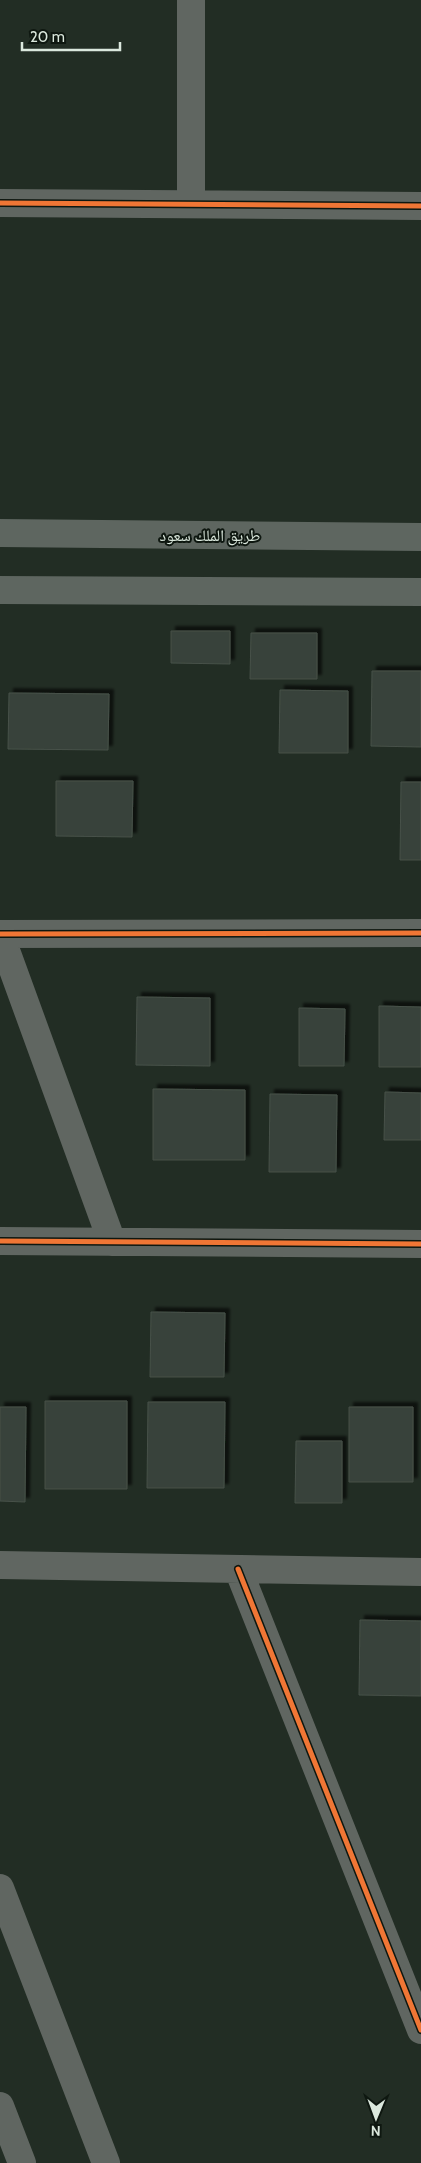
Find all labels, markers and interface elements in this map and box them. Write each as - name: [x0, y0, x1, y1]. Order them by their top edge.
- scale bar: [22, 20, 120, 52]
- text: 20 m: [30, 28, 65, 46]
- street label: طريق الملك سعود: [160, 526, 260, 546]
- north arrow: [351, 2093, 401, 2143]
- text: N: [371, 2122, 381, 2140]

